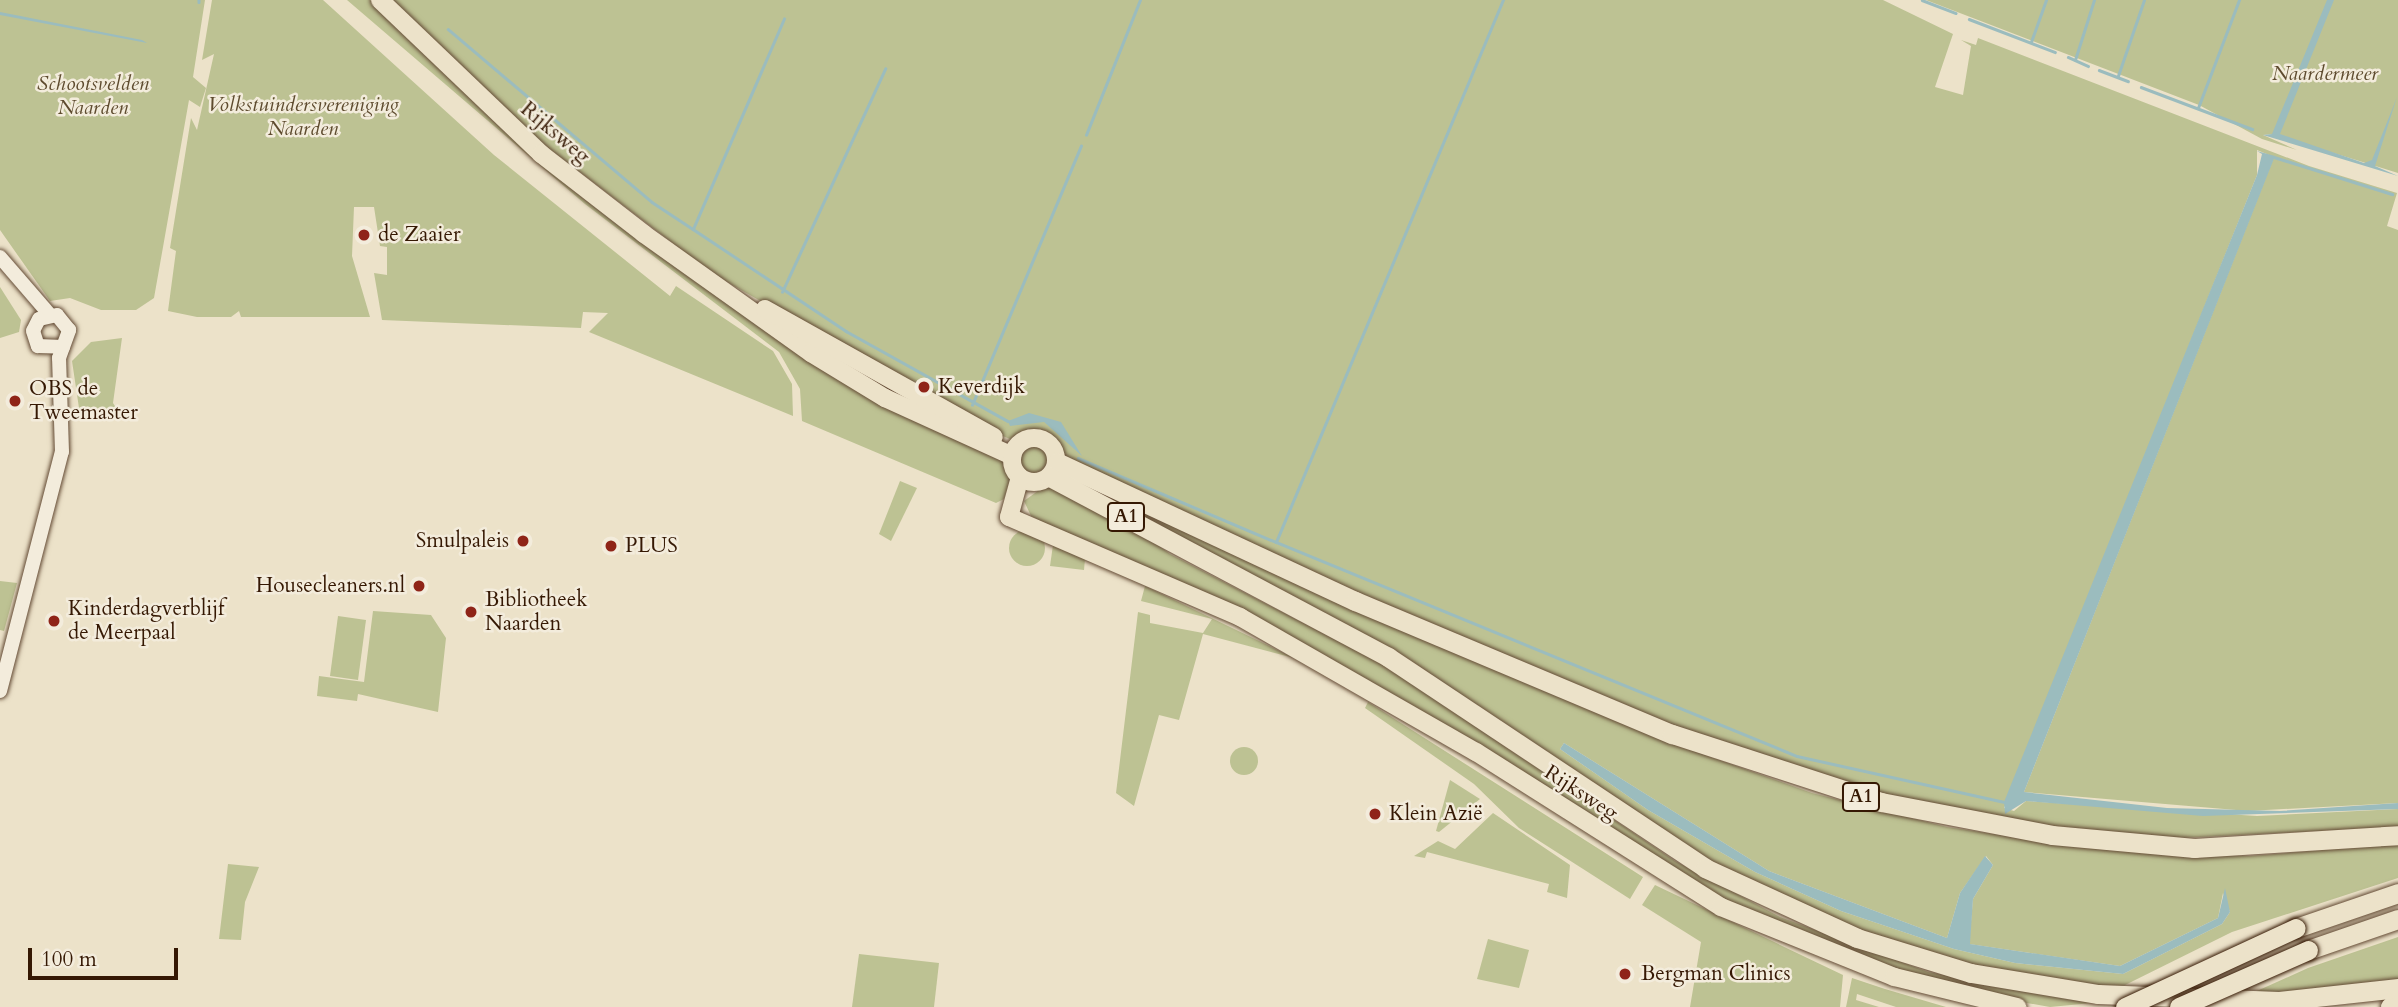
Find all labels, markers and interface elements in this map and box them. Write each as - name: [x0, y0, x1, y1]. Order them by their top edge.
- park label: Naardermeer: [2272, 61, 2378, 87]
- park label: Schootsvelden Naarden: [37, 71, 149, 121]
- park label: Volkstuindersvereniging Naarden: [207, 92, 399, 142]
- street label: Rijksweg: [515, 97, 595, 169]
- place label: de Zaaier: [378, 222, 461, 248]
- marker: de Zaaier: [356, 227, 372, 243]
- place label: Keverdijk: [938, 374, 1025, 400]
- place label: OBS de Tweemaster: [29, 376, 138, 426]
- marker: Keverdijk: [916, 379, 932, 395]
- marker: OBS de Tweemaster: [7, 393, 23, 409]
- road number: A1: [1107, 502, 1145, 532]
- place label: Smulpaleis: [416, 528, 509, 554]
- marker: Smulpaleis: [515, 533, 531, 549]
- place label: PLUS: [625, 533, 678, 559]
- marker: PLUS: [603, 538, 619, 554]
- place label: Housecleaners.nl: [256, 573, 405, 599]
- marker: Housecleaners.nl: [411, 578, 427, 594]
- place label: Bibliotheek Naarden: [485, 587, 588, 637]
- place label: Kinderdagverblijf de Meerpaal: [68, 596, 225, 646]
- marker: Bibliotheek Naarden: [463, 604, 479, 620]
- marker: Kinderdagverblijf de Meerpaal: [46, 613, 62, 629]
- street label: Rijksweg: [1539, 760, 1623, 826]
- road number: A1: [1842, 782, 1880, 812]
- place label: Klein Azië: [1389, 801, 1483, 827]
- marker: Klein Azië: [1367, 806, 1383, 822]
- scale bar: [32, 934, 182, 978]
- text: 100 m: [41, 945, 97, 974]
- place label: Bergman Clinics: [1641, 961, 1790, 987]
- marker: Bergman Clinics: [1615, 964, 1635, 984]

